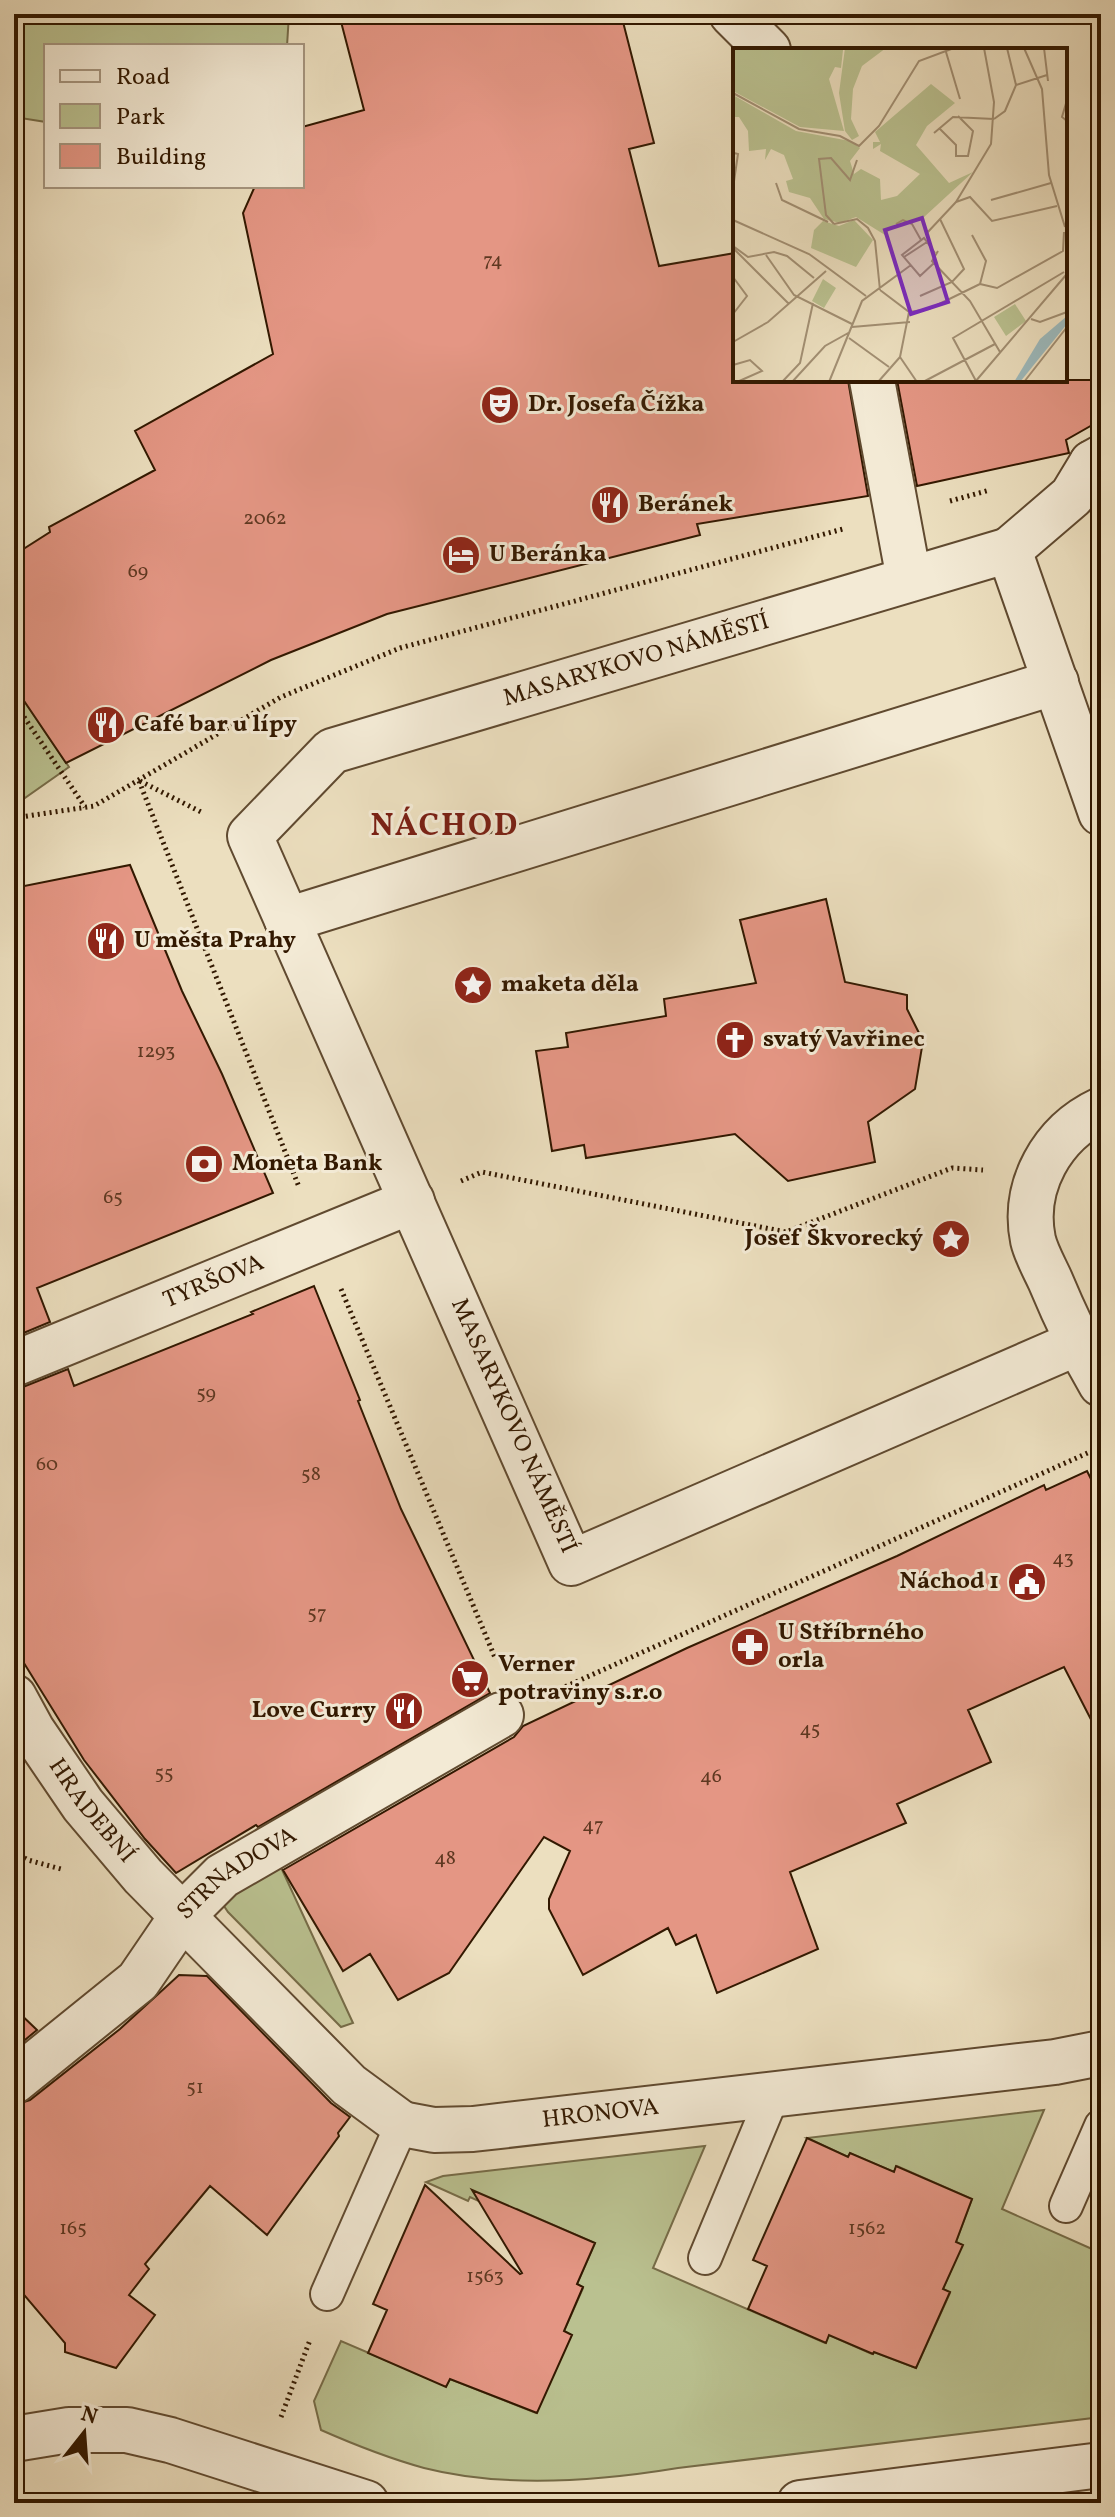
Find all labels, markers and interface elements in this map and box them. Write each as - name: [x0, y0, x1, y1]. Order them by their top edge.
- legend: [44, 44, 304, 188]
- inset map: [733, 48, 1067, 382]
- text: Road: [116, 61, 170, 95]
- text: Park: [116, 101, 165, 135]
- text: Building: [116, 141, 206, 175]
- house number: 74: [483, 247, 503, 275]
- theatre icon: Dr. Josefa Čížka: [479, 384, 521, 426]
- place label: Dr. Josefa Čížka: [528, 388, 704, 422]
- restaurant icon: Beránek: [589, 484, 631, 526]
- place label: Beránek: [638, 488, 734, 522]
- house number: 2062: [243, 505, 287, 533]
- hotel icon: U Beránka: [440, 534, 482, 576]
- place label: U Beránka: [489, 538, 607, 572]
- house number: 69: [128, 558, 148, 586]
- street label: MASARYKOVO NÁMĚSTÍ: [499, 605, 773, 716]
- restaurant icon: Café bar u lípy: [85, 704, 127, 746]
- place label: Café bar u lípy: [134, 708, 298, 742]
- district label: NÁCHOD: [371, 805, 519, 849]
- restaurant icon: U města Prahy: [85, 920, 127, 962]
- place label: U města Prahy: [134, 924, 297, 958]
- place icon: maketa děla: [452, 964, 494, 1006]
- place label: maketa děla: [501, 968, 639, 1002]
- church icon: svatý Vavřinec: [714, 1019, 756, 1061]
- place label: svatý Vavřinec: [763, 1023, 925, 1057]
- house number: 1293: [137, 1038, 175, 1066]
- bank icon: Moneta Bank: [183, 1143, 225, 1185]
- place label: Moneta Bank: [232, 1147, 383, 1181]
- house number: 65: [103, 1184, 123, 1212]
- place icon: Josef Škvorecký: [930, 1218, 972, 1260]
- place label: Josef Škvorecký: [744, 1222, 924, 1256]
- street label: TYRŠOVA: [158, 1246, 270, 1318]
- street label: MASARYKOVO NÁMĚSTÍ: [441, 1293, 585, 1559]
- house number: 59: [196, 1380, 216, 1408]
- house number: 60: [36, 1451, 58, 1479]
- house number: 58: [301, 1461, 321, 1489]
- house number: 43: [1052, 1545, 1074, 1573]
- public building icon: Náchod 1: [1006, 1561, 1048, 1603]
- place label: Náchod 1: [900, 1565, 999, 1599]
- house number: 57: [307, 1600, 327, 1628]
- place label: U Stříbrného orla: [778, 1616, 924, 1678]
- pharmacy icon: U Stříbrného orla: [729, 1626, 771, 1668]
- place label: Verner potraviny s.r.o: [498, 1648, 663, 1710]
- supermarket icon: Verner potraviny s.r.o: [449, 1658, 491, 1700]
- restaurant icon: Love Curry: [383, 1690, 425, 1732]
- place label: Love Curry: [252, 1694, 377, 1728]
- house number: 45: [800, 1716, 820, 1744]
- street label: HRADEBNÍ: [39, 1752, 142, 1871]
- house number: 55: [154, 1760, 174, 1788]
- house number: 46: [700, 1763, 722, 1791]
- house number: 47: [582, 1812, 604, 1840]
- street label: STRNADOVA: [170, 1819, 304, 1928]
- house number: 48: [434, 1845, 456, 1873]
- house number: 51: [186, 2074, 204, 2102]
- street label: HRONOVA: [540, 2091, 661, 2138]
- house number: 165: [59, 2215, 87, 2243]
- house number: 1562: [848, 2215, 886, 2243]
- house number: 1563: [466, 2263, 504, 2291]
- north arrow: [44, 2393, 124, 2473]
- text: N: [77, 2399, 101, 2433]

